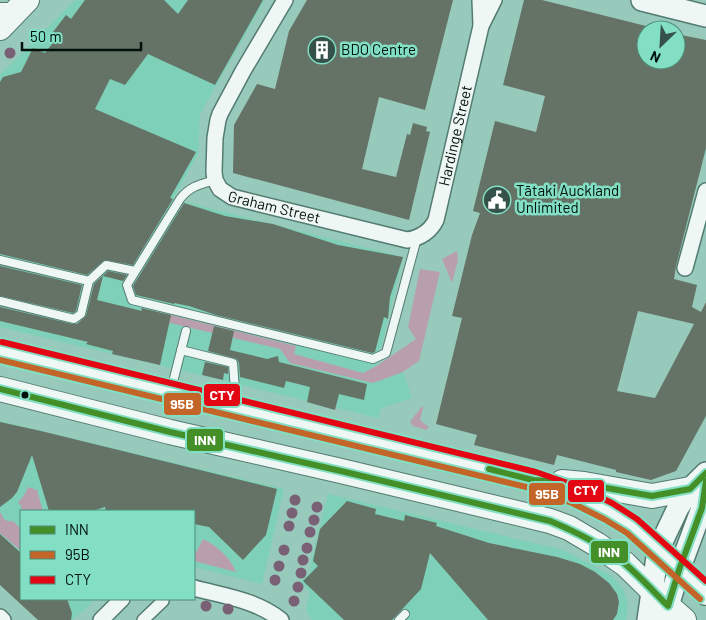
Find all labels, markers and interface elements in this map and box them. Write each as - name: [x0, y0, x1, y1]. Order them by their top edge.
- scale bar: [22, 20, 141, 52]
- north arrow: [636, 20, 686, 70]
- text: 50 m: [30, 27, 62, 45]
- building icon: BDO Centre: [307, 35, 337, 65]
- place label: BDO Centre: [341, 40, 416, 58]
- text: N: [647, 48, 663, 67]
- street label: Hardinge Street: [434, 83, 475, 188]
- place label: Tātaki Auckland Unlimited: [516, 181, 619, 216]
- public building icon: Tātaki Auckland Unlimited: [482, 185, 512, 215]
- street label: Graham Street: [226, 186, 322, 226]
- line badge: CTY: [203, 383, 241, 407]
- text: CTY: [209, 386, 235, 403]
- unlabelled marker: [20, 390, 30, 400]
- line badge: 95B: [163, 392, 202, 416]
- text: 95B: [170, 395, 194, 412]
- line badge: INN: [186, 428, 224, 452]
- text: INN: [194, 431, 216, 448]
- line badge: CTY: [567, 479, 605, 503]
- text: CTY: [573, 481, 599, 498]
- line badge: 95B: [528, 482, 566, 506]
- text: 95B: [535, 485, 559, 502]
- legend: [20, 510, 195, 600]
- text: INN: [65, 520, 89, 538]
- line badge: INN: [590, 540, 629, 564]
- text: INN: [598, 543, 620, 560]
- text: 95B: [65, 545, 90, 563]
- text: CTY: [65, 570, 91, 588]

